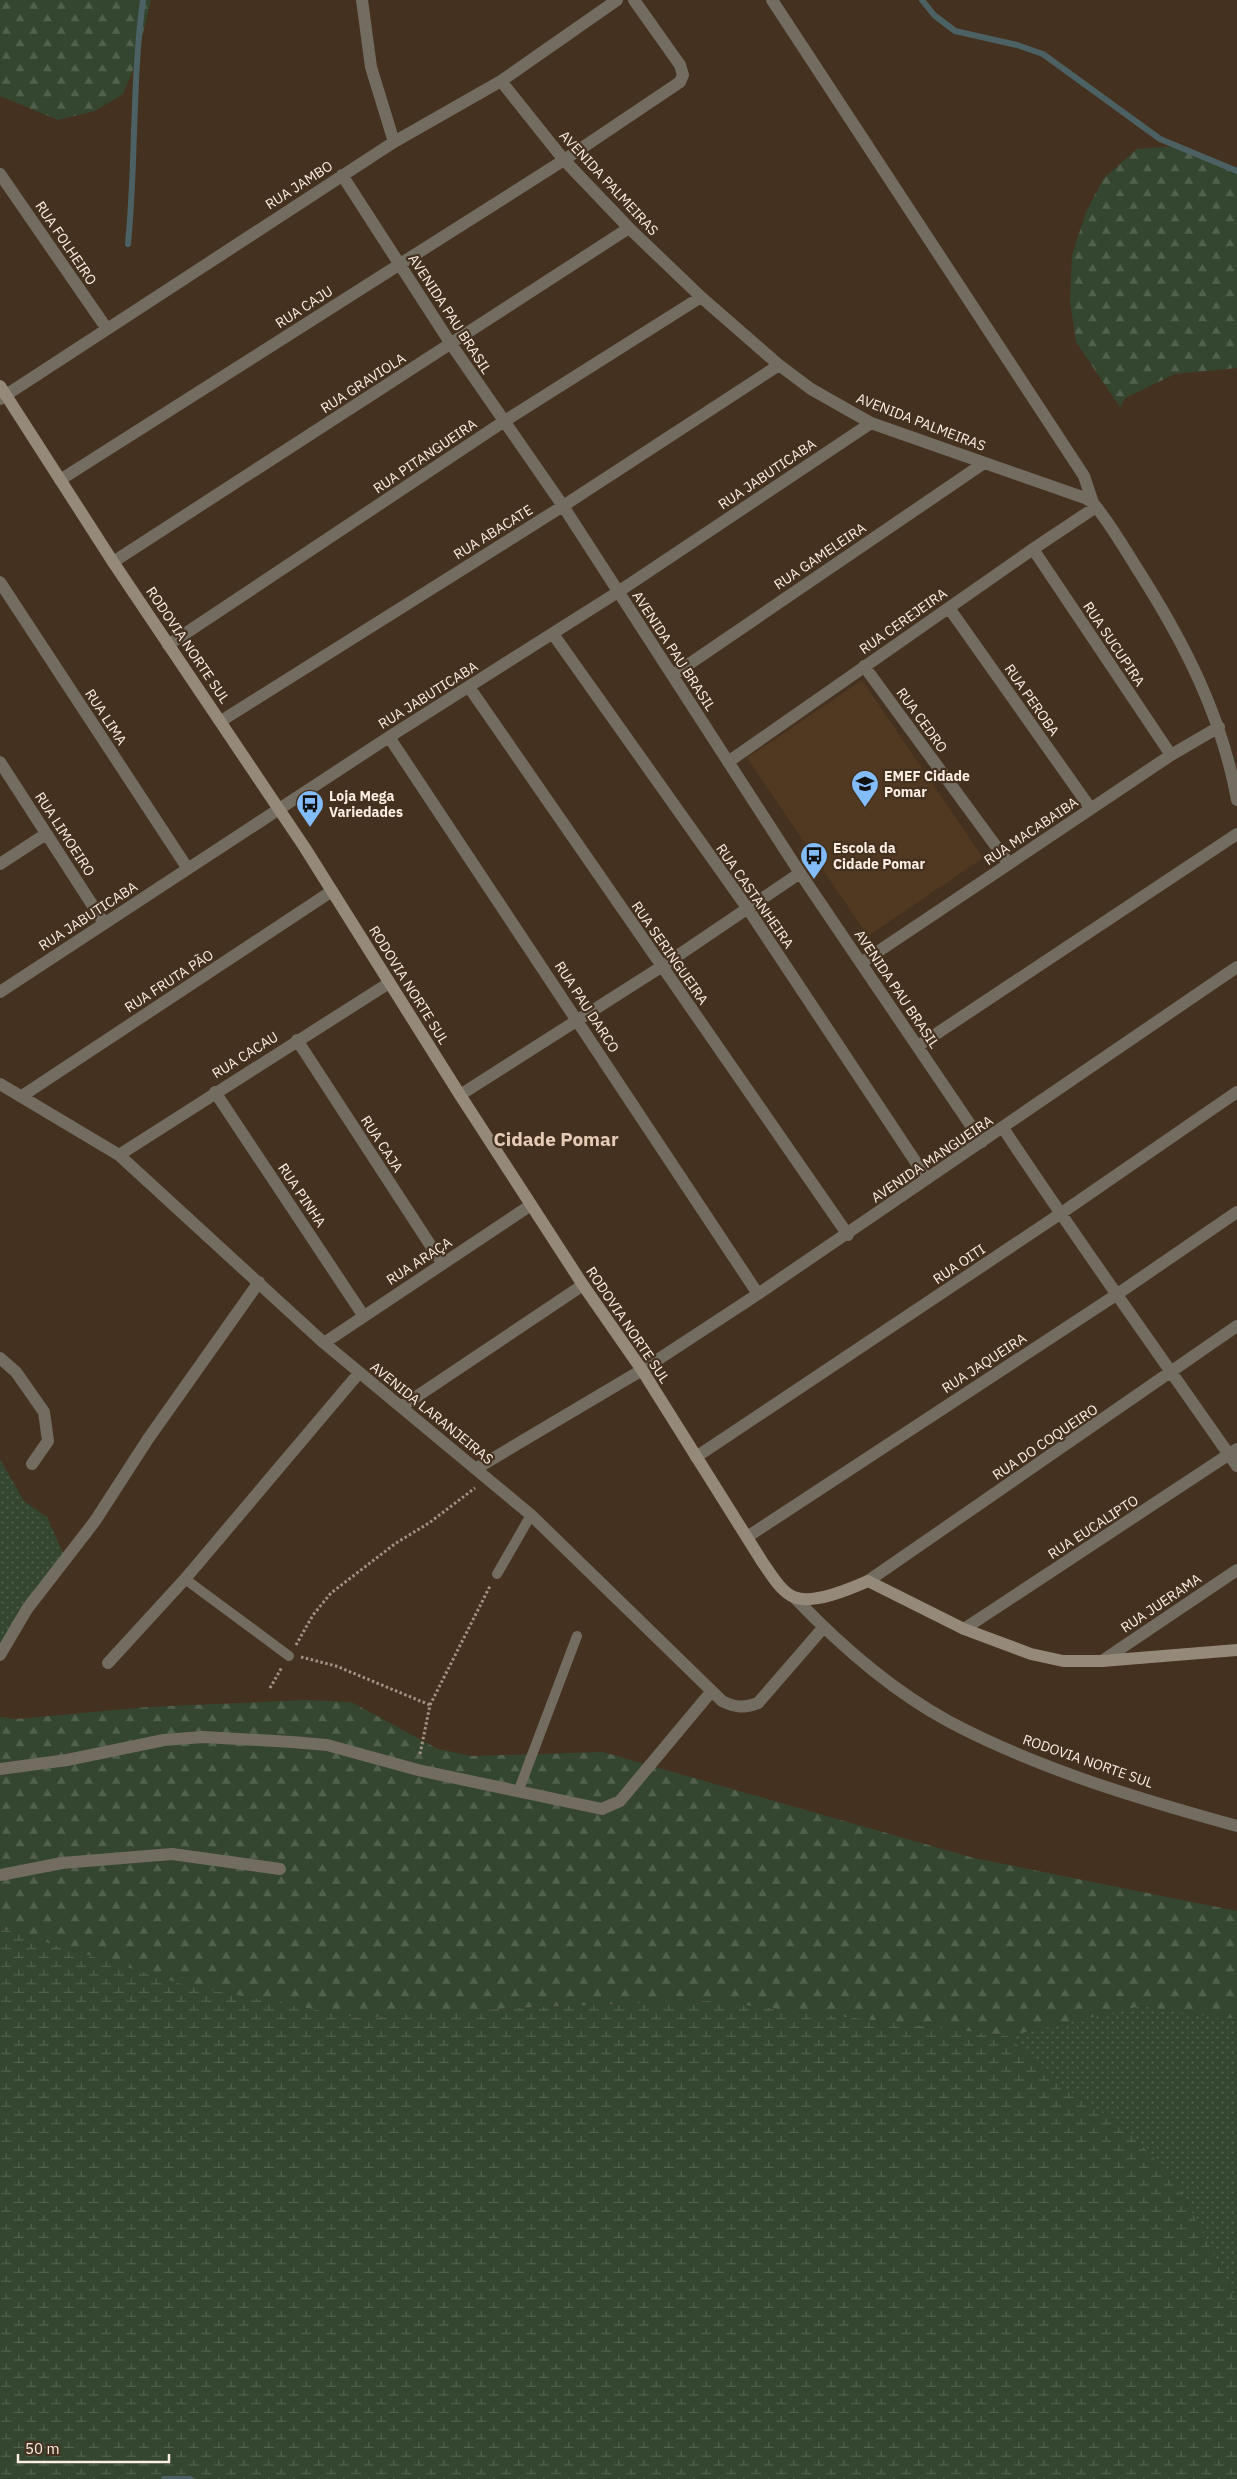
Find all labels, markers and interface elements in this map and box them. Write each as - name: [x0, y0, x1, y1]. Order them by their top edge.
- street label: AVENIDA PALMEIRAS: [556, 127, 662, 239]
- street label: RUA JAMBO: [262, 156, 336, 213]
- street label: RUA FOLHEIRO: [31, 198, 101, 288]
- street label: AVENIDA PAU BRASIL: [405, 251, 495, 377]
- street label: RUA CAJU: [272, 282, 336, 332]
- street label: RUA GRAVIOLA: [317, 349, 409, 417]
- street label: AVENIDA PALMEIRAS: [854, 389, 988, 455]
- street label: RUA PITANGUEIRA: [370, 415, 480, 497]
- street label: RUA JABUTICABA: [715, 435, 819, 513]
- street label: RUA ABACATE: [450, 501, 536, 563]
- street label: RUA GAMELEIRA: [770, 519, 870, 593]
- street label: RODOVIA NORTE SUL: [142, 583, 234, 707]
- street label: RUA CEREJEIRA: [856, 584, 950, 658]
- street label: AVENIDA PAU BRASIL: [629, 588, 719, 714]
- street label: RUA SUCUPIRA: [1079, 598, 1149, 690]
- street label: RUA JABUTICABA: [375, 657, 481, 733]
- street label: RUA PEROBA: [1001, 661, 1063, 739]
- street label: RUA CEDRO: [893, 684, 951, 756]
- street label: RUA LIMA: [81, 686, 131, 748]
- place label: EMEF Cidade Pomar: [884, 767, 970, 801]
- school or university icon: EMEF Cidade Pomar: [850, 769, 880, 808]
- place label: Loja Mega Variedades: [329, 787, 403, 821]
- street label: RUA LIMOEIRO: [31, 789, 99, 880]
- bus stop icon: Loja Mega Variedades: [295, 789, 325, 828]
- street label: RUA MACABAIBA: [980, 793, 1082, 869]
- place label: Escola da Cidade Pomar: [833, 839, 926, 873]
- street label: RUA CASTANHEIRA: [712, 840, 798, 952]
- bus stop icon: Escola da Cidade Pomar: [799, 841, 829, 880]
- street label: RUA JABUTICABA: [35, 877, 141, 955]
- street label: RUA SERINGUEIRA: [628, 898, 712, 1008]
- street label: RODOVIA NORTE SUL: [365, 922, 453, 1048]
- street label: AVENIDA PAU BRASIL: [851, 926, 943, 1052]
- street label: RUA FRUTA PÃO: [121, 946, 217, 1016]
- street label: RUA PAU DARCO: [551, 958, 623, 1056]
- street label: RUA CACAU: [209, 1028, 281, 1082]
- street label: AVENIDA MANGUEIRA: [868, 1111, 996, 1207]
- street label: RUA CAJA: [357, 1112, 407, 1176]
- district label: Cidade Pomar: [493, 1127, 619, 1151]
- street label: RUA PINHA: [274, 1160, 330, 1230]
- street label: RUA ARAÇA: [383, 1233, 455, 1289]
- street label: RUA OITI: [929, 1240, 989, 1288]
- street label: RODOVIA NORTE SUL: [582, 1263, 674, 1387]
- street label: RUA JAQUEIRA: [938, 1329, 1030, 1397]
- street label: AVENIDA LARANJEIRAS: [367, 1358, 497, 1468]
- street label: RUA DO COQUEIRO: [989, 1400, 1101, 1484]
- street label: RUA EUCALIPTO: [1044, 1491, 1142, 1563]
- street label: RUA JUERAMA: [1117, 1569, 1205, 1637]
- street label: RODOVIA NORTE SUL: [1020, 1730, 1156, 1792]
- scale bar: [18, 2432, 169, 2464]
- text: 50 m: [25, 2439, 60, 2458]

